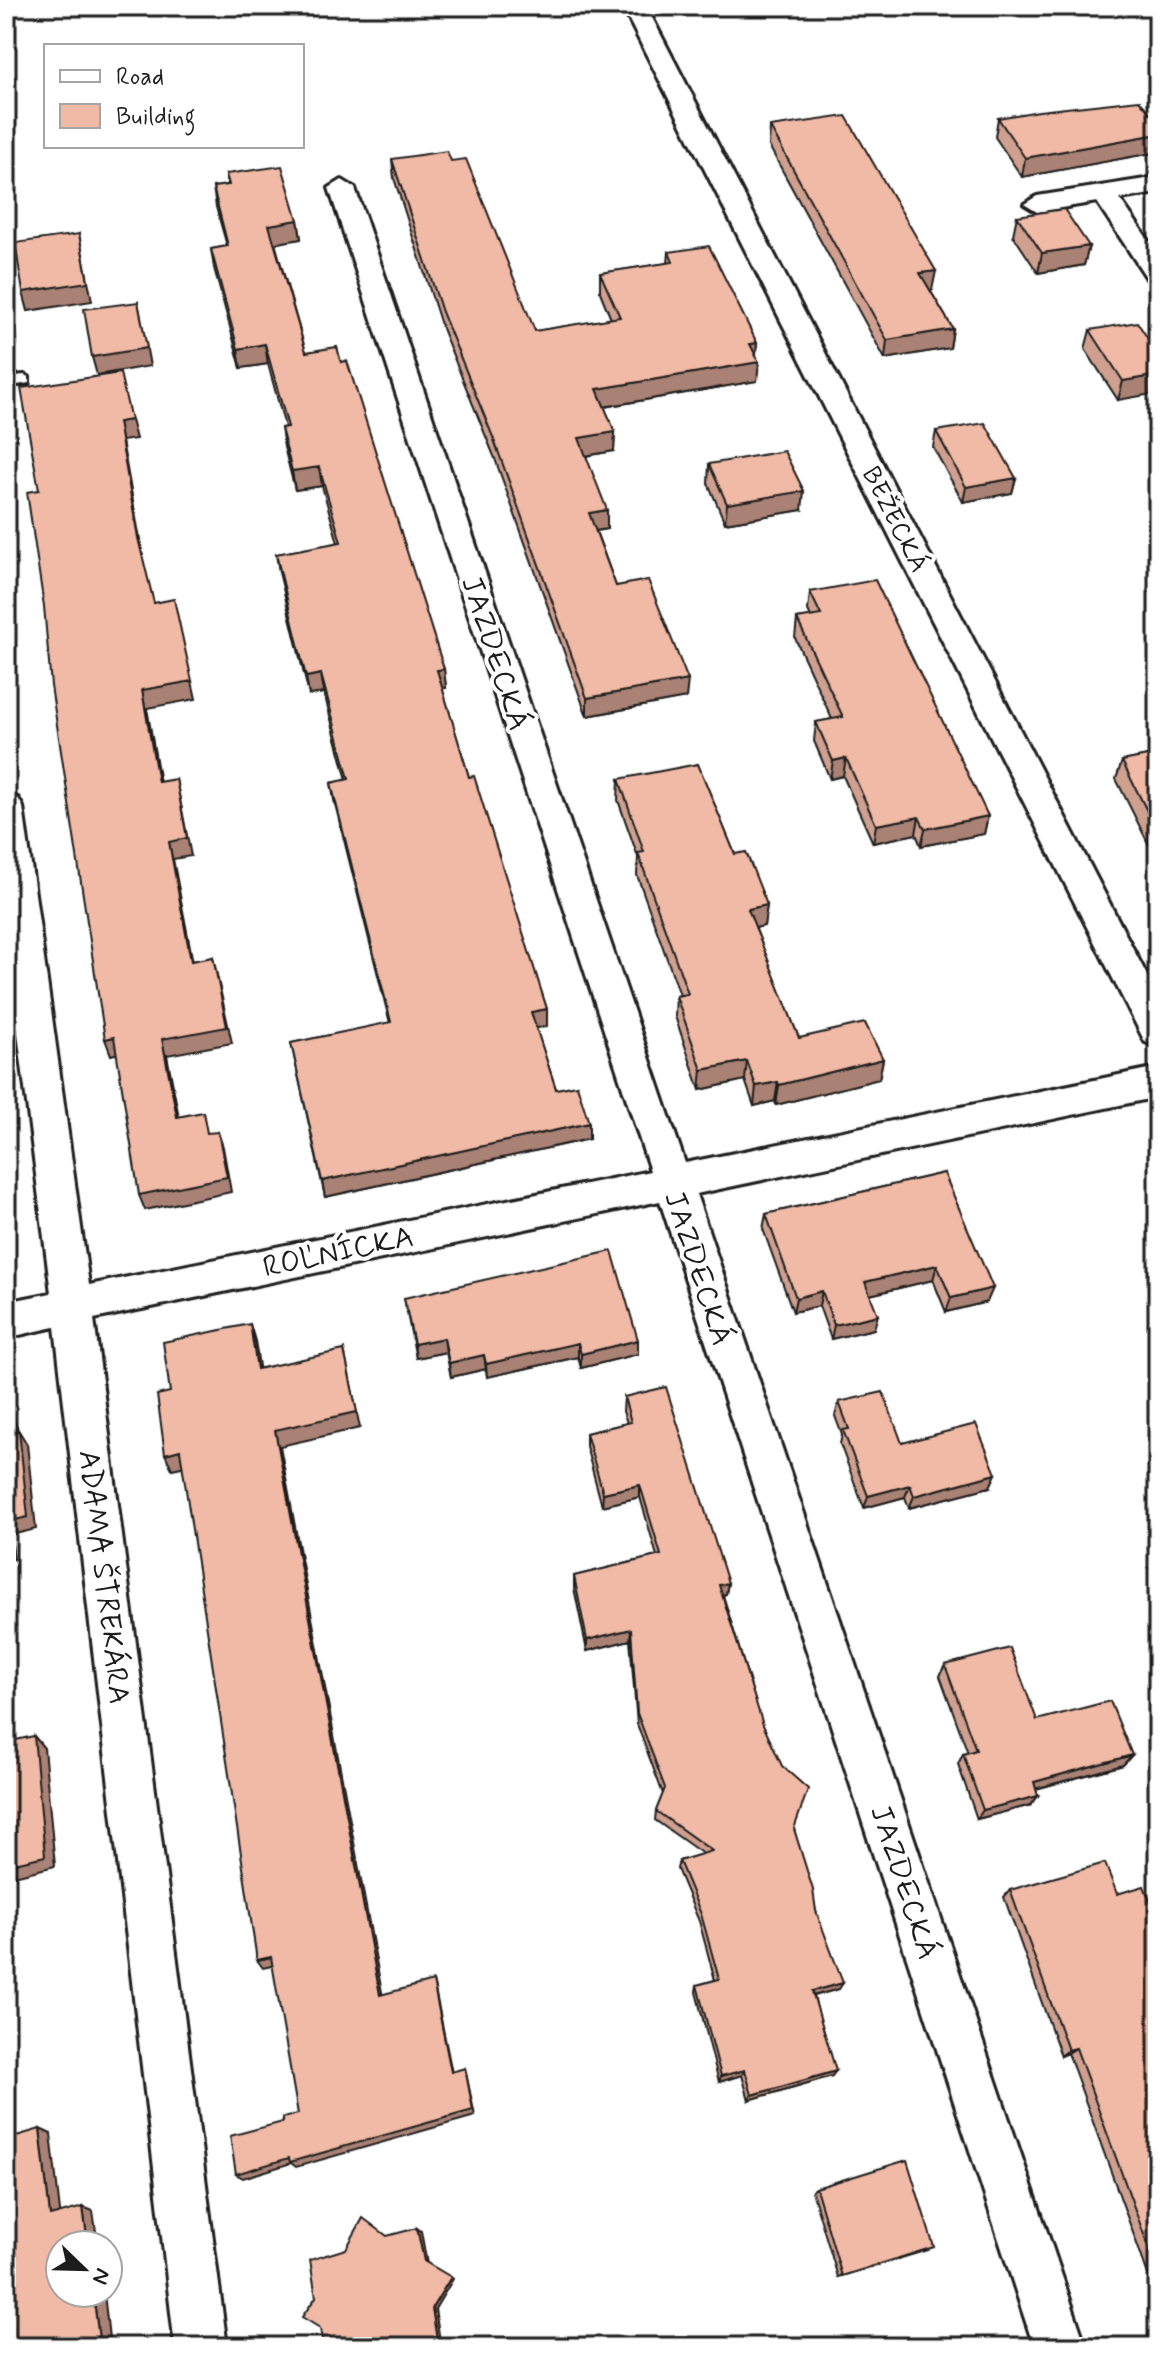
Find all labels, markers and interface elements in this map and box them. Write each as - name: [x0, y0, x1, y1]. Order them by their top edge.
- legend: [44, 44, 304, 148]
- text: Road: [116, 62, 164, 93]
- text: Building: [116, 102, 196, 136]
- street label: BEŽECKÁ: [853, 461, 936, 579]
- street label: JAZDECKÁ: [451, 571, 538, 736]
- street label: JAZDECKÁ: [654, 1186, 741, 1351]
- street label: ROĽNÍCKA: [259, 1217, 417, 1287]
- street label: ADAMA ŠTREKÁRA: [69, 1448, 138, 1707]
- street label: JAZDECKÁ: [860, 1800, 947, 1965]
- north arrow: [44, 2229, 124, 2309]
- text: N: [85, 2264, 116, 2288]

